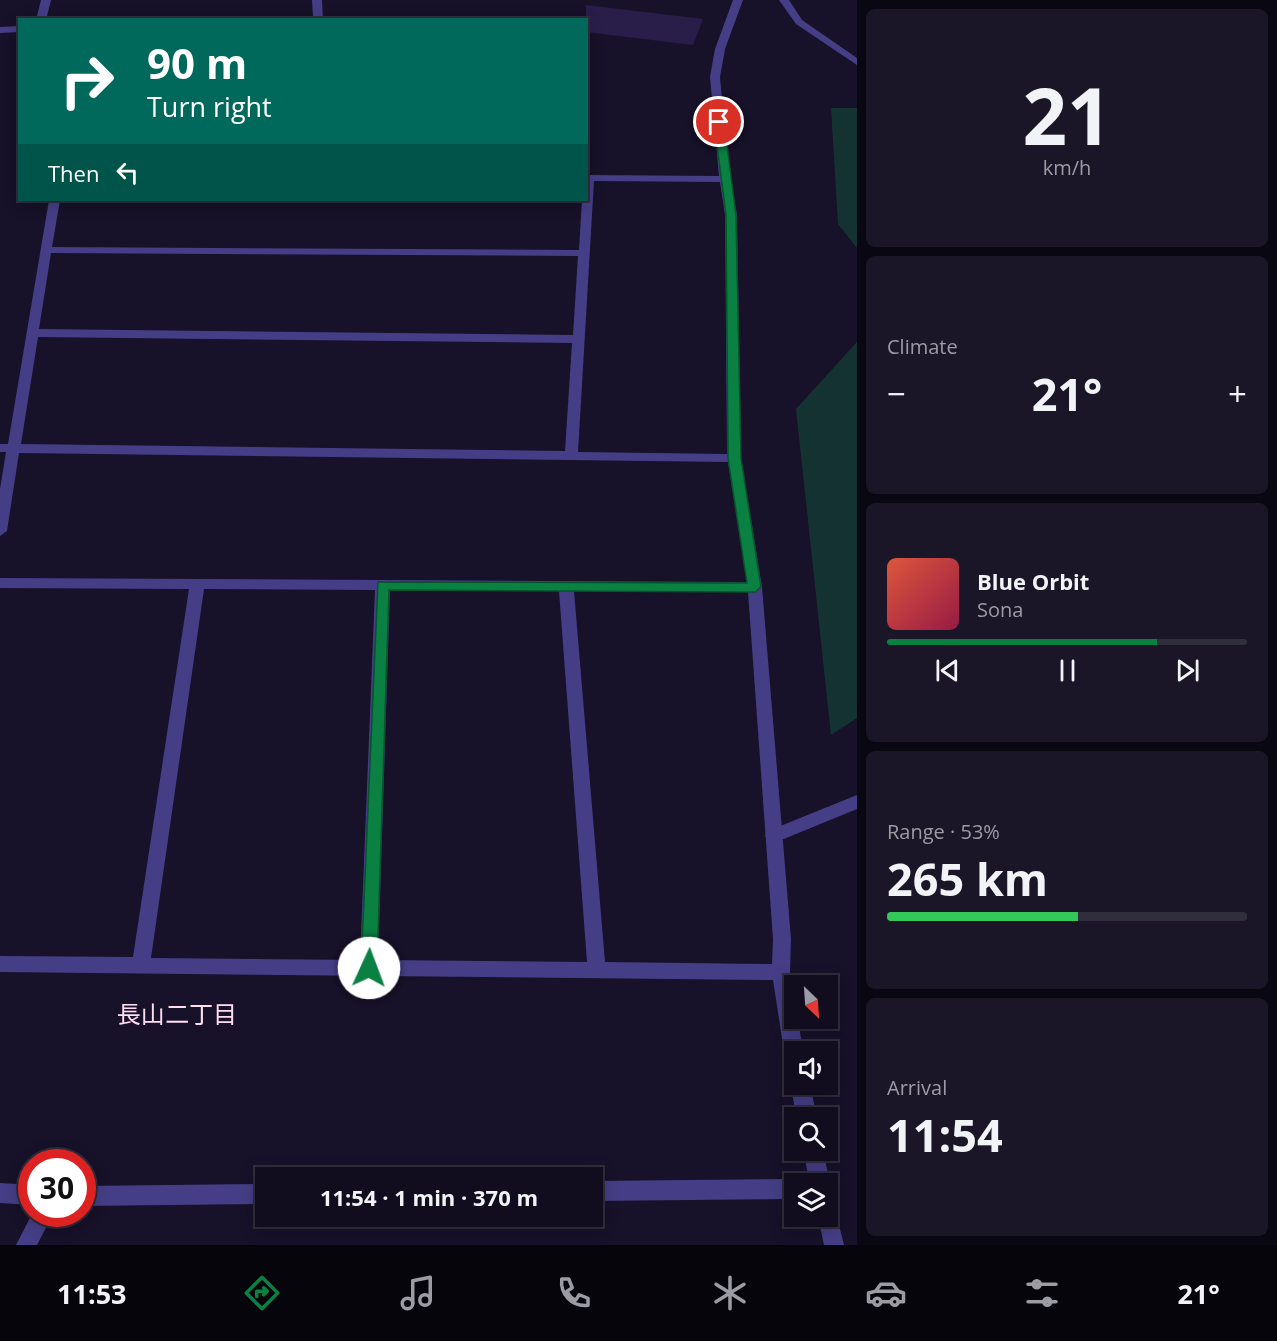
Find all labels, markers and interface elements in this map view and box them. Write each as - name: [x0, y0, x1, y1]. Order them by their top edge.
- text: 90 m: [147, 34, 247, 91]
- icon: right: [48, 42, 126, 120]
- text: 21: [1022, 62, 1112, 168]
- text: Turn right: [147, 88, 272, 125]
- pin: [693, 96, 744, 147]
- icon: arrive: [702, 105, 735, 138]
- text: km/h: [1043, 154, 1091, 181]
- icon: left: [111, 156, 144, 189]
- text: Then: [48, 158, 99, 188]
- text: Climate: [887, 333, 958, 360]
- text: 21°: [1032, 363, 1102, 424]
- text: −: [887, 371, 906, 416]
- text: +: [1228, 371, 1247, 416]
- text: Blue Orbit: [977, 566, 1089, 596]
- text: Sona: [977, 596, 1023, 623]
- icon: previous: [931, 654, 964, 687]
- icon: pause: [1051, 654, 1084, 687]
- icon: next: [1171, 654, 1204, 687]
- text: Range · 53%: [887, 818, 1000, 845]
- text: 265 km: [887, 848, 1048, 909]
- position arrow: [337, 936, 401, 1000]
- north arrow: [784, 975, 838, 1029]
- map controls: [784, 975, 838, 1227]
- district label: 長山二丁目: [117, 997, 237, 1030]
- button: sound: [784, 1041, 838, 1095]
- text: Arrival: [887, 1074, 947, 1101]
- text: 11:54: [887, 1104, 1003, 1165]
- button: search: [784, 1107, 838, 1161]
- speed limit sign: 30: [18, 1149, 96, 1227]
- button: layers: [784, 1173, 838, 1227]
- text: 11:54 · 1 min · 370 m: [320, 1182, 538, 1212]
- icon: directions: [241, 1272, 283, 1314]
- icon: music: [397, 1272, 439, 1314]
- icon: phone: [553, 1272, 595, 1314]
- icon: climate: [709, 1272, 751, 1314]
- icon: car: [865, 1272, 907, 1314]
- icon: filters: [1021, 1272, 1063, 1314]
- text: 11:53: [57, 1275, 127, 1312]
- text: 21°: [1177, 1275, 1220, 1312]

